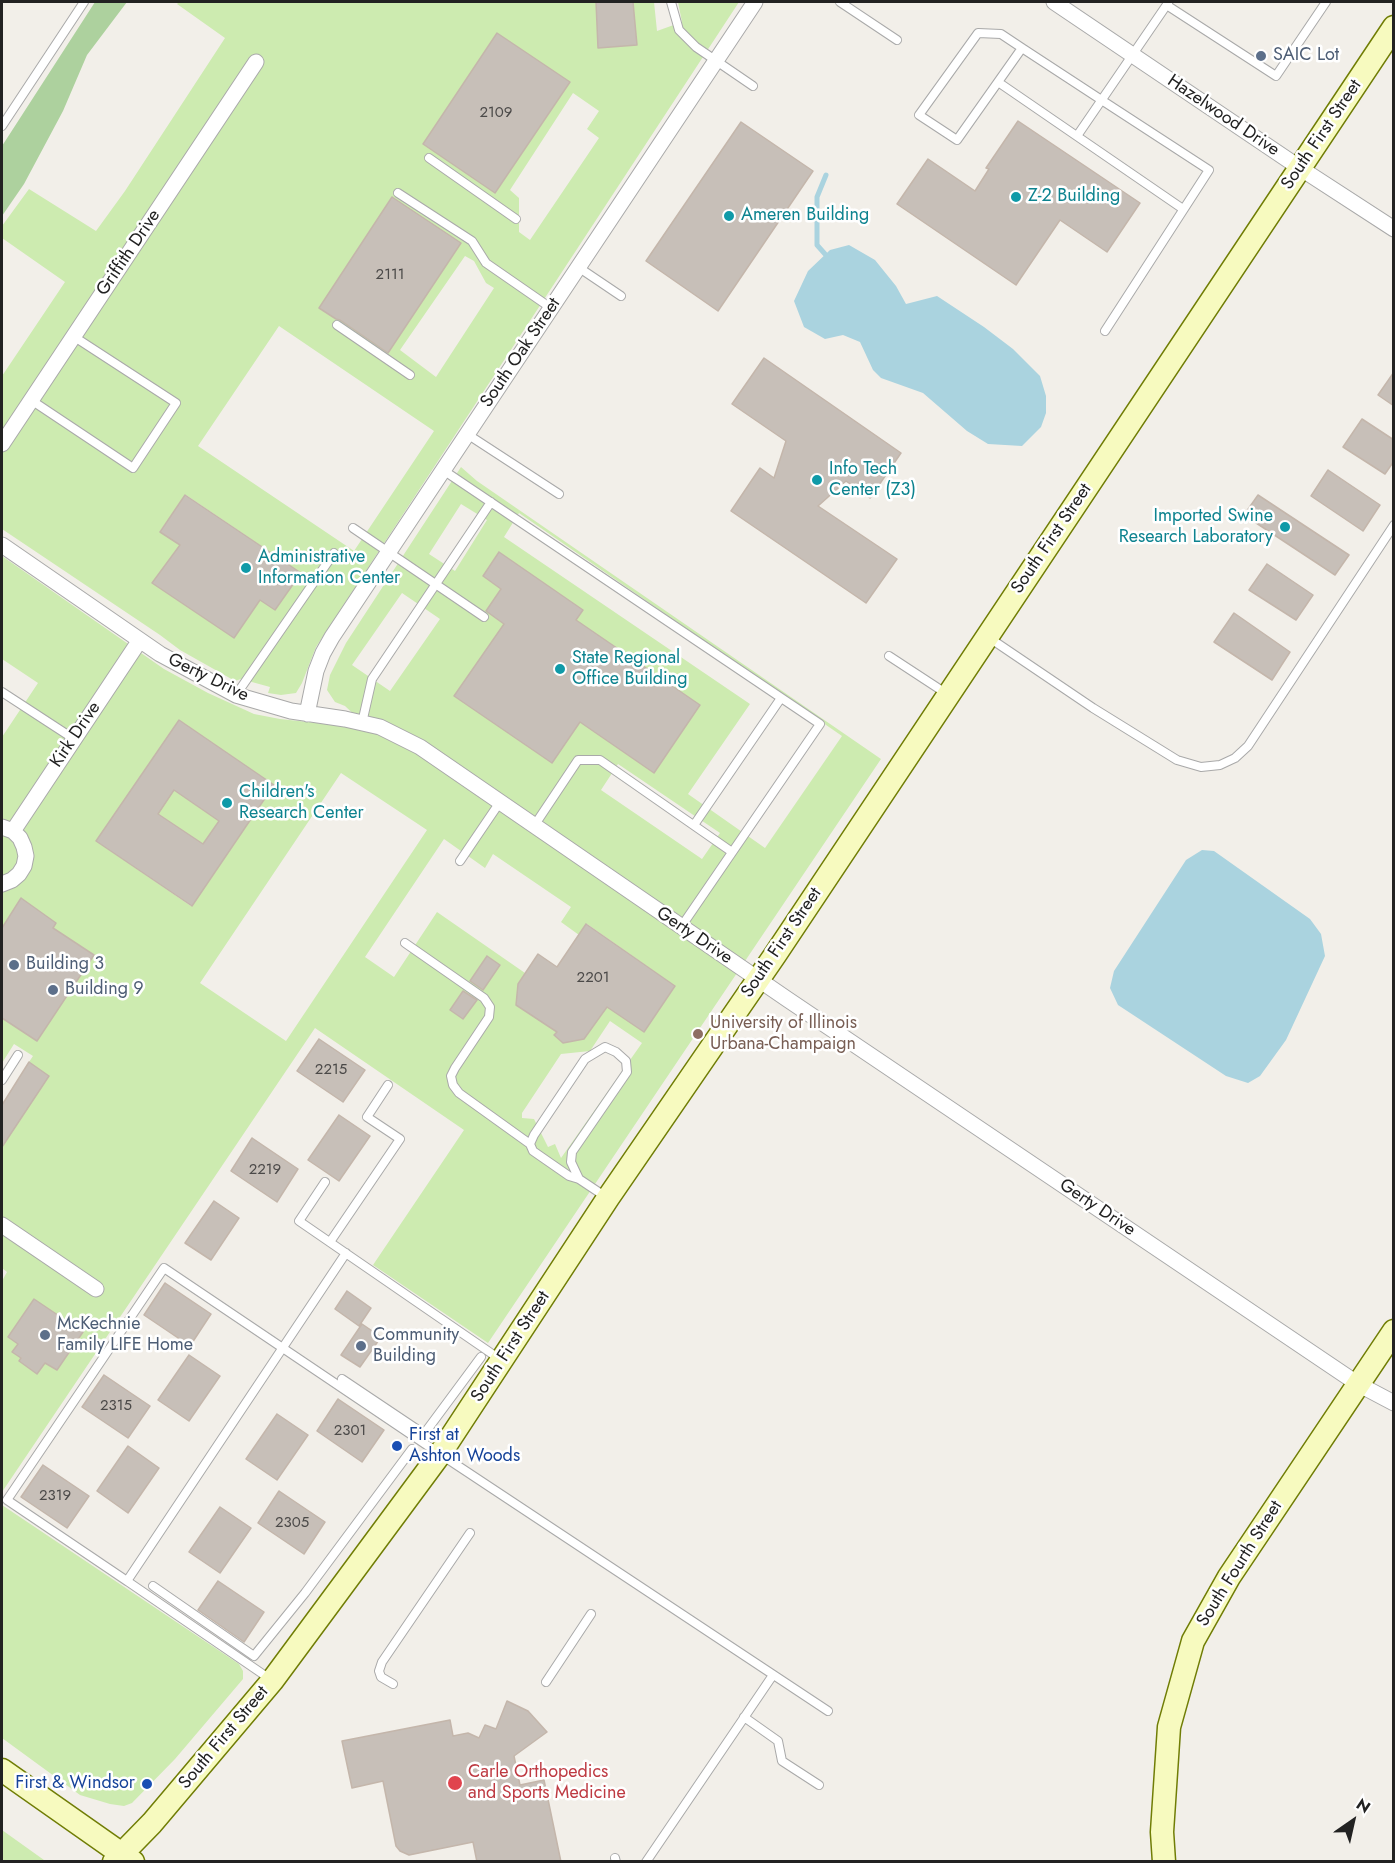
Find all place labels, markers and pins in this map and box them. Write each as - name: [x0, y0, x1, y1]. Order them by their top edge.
- place label: SAIC Lot: [1273, 45, 1339, 67]
- marker: SAIC Lot: [1254, 49, 1268, 63]
- place label: Z-2 Building: [1028, 186, 1120, 208]
- marker: Z-2 Building: [1009, 190, 1023, 204]
- place label: Ameren Building: [741, 205, 869, 227]
- marker: Ameren Building: [722, 209, 736, 223]
- place label: Info Tech Center (Z3): [829, 459, 916, 502]
- marker: Info Tech Center (Z3): [810, 473, 824, 487]
- place label: Imported Swine Research Laboratory: [1119, 506, 1273, 548]
- marker: Imported Swine Research Laboratory: [1278, 520, 1292, 534]
- place label: Administrative Information Center: [258, 547, 400, 590]
- marker: Administrative Information Center: [239, 561, 253, 575]
- place label: State Regional Office Building: [572, 648, 687, 690]
- marker: State Regional Office Building: [553, 662, 567, 676]
- place label: Children's Research Center: [239, 782, 364, 824]
- marker: Children's Research Center: [220, 796, 234, 810]
- place label: Building 3: [26, 954, 104, 976]
- marker: Building 3: [7, 958, 21, 972]
- place label: Building 9: [65, 979, 144, 1001]
- marker: Building 9: [46, 983, 60, 997]
- place label: University of Illinois Urbana-Champaign: [710, 1013, 857, 1056]
- marker: University of Illinois Urbana-Champaign: [691, 1027, 705, 1041]
- place label: McKechnie Family LIFE Home: [57, 1314, 193, 1356]
- place label: Community Building: [373, 1325, 459, 1368]
- marker: McKechnie Family LIFE Home: [38, 1328, 52, 1342]
- marker: Community Building: [354, 1339, 368, 1353]
- place label: First at Ashton Woods: [409, 1425, 520, 1468]
- marker: First at Ashton Woods: [390, 1439, 404, 1453]
- place label: Carle Orthopedics and Sports Medicine: [468, 1762, 626, 1804]
- place label: First & Windsor: [15, 1773, 135, 1795]
- marker: Carle Orthopedics and Sports Medicine: [446, 1774, 464, 1792]
- marker: First & Windsor: [140, 1777, 154, 1791]

